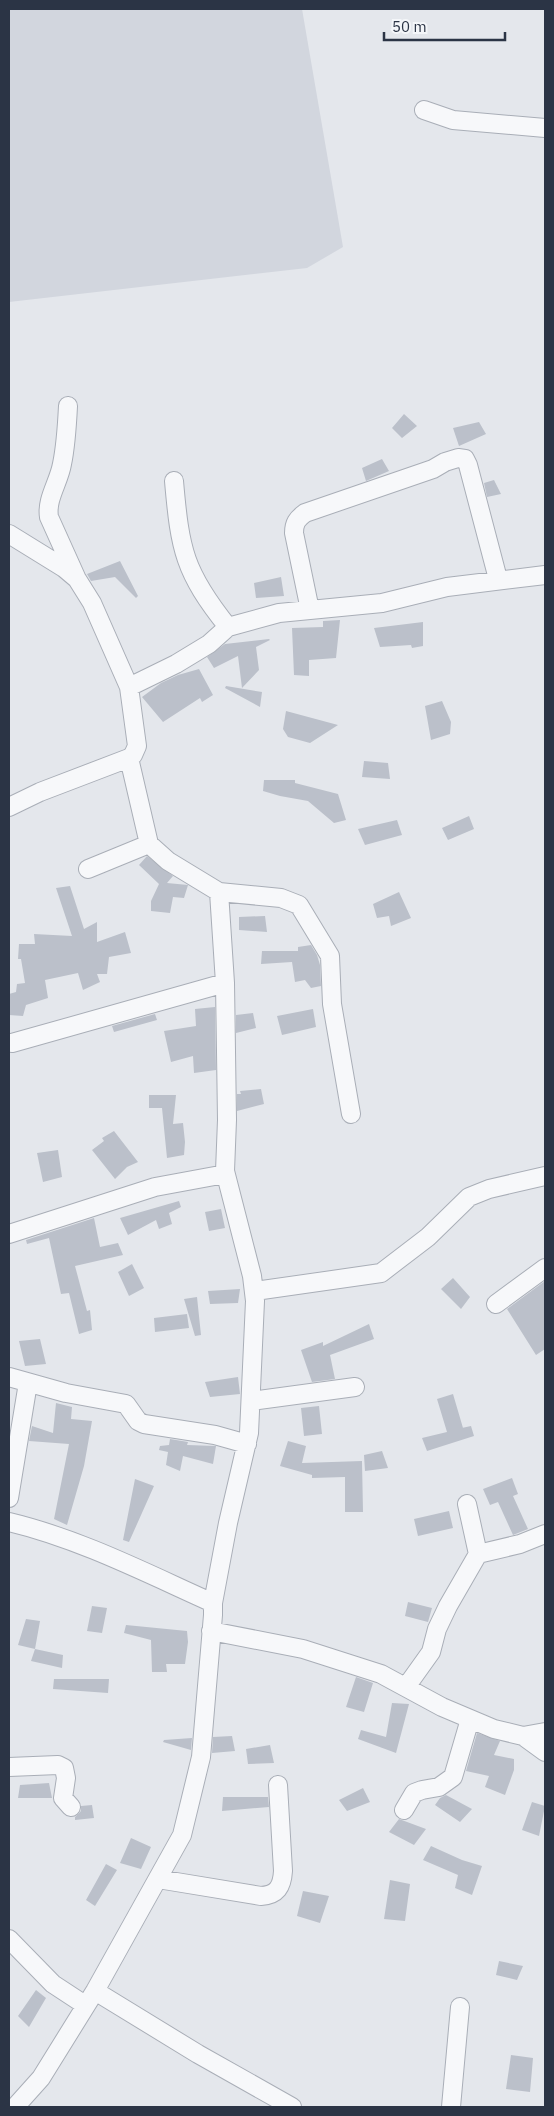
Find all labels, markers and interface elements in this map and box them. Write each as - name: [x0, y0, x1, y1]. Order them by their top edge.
- scale bar: [384, 10, 505, 42]
- text: 50 m: [392, 17, 427, 36]

